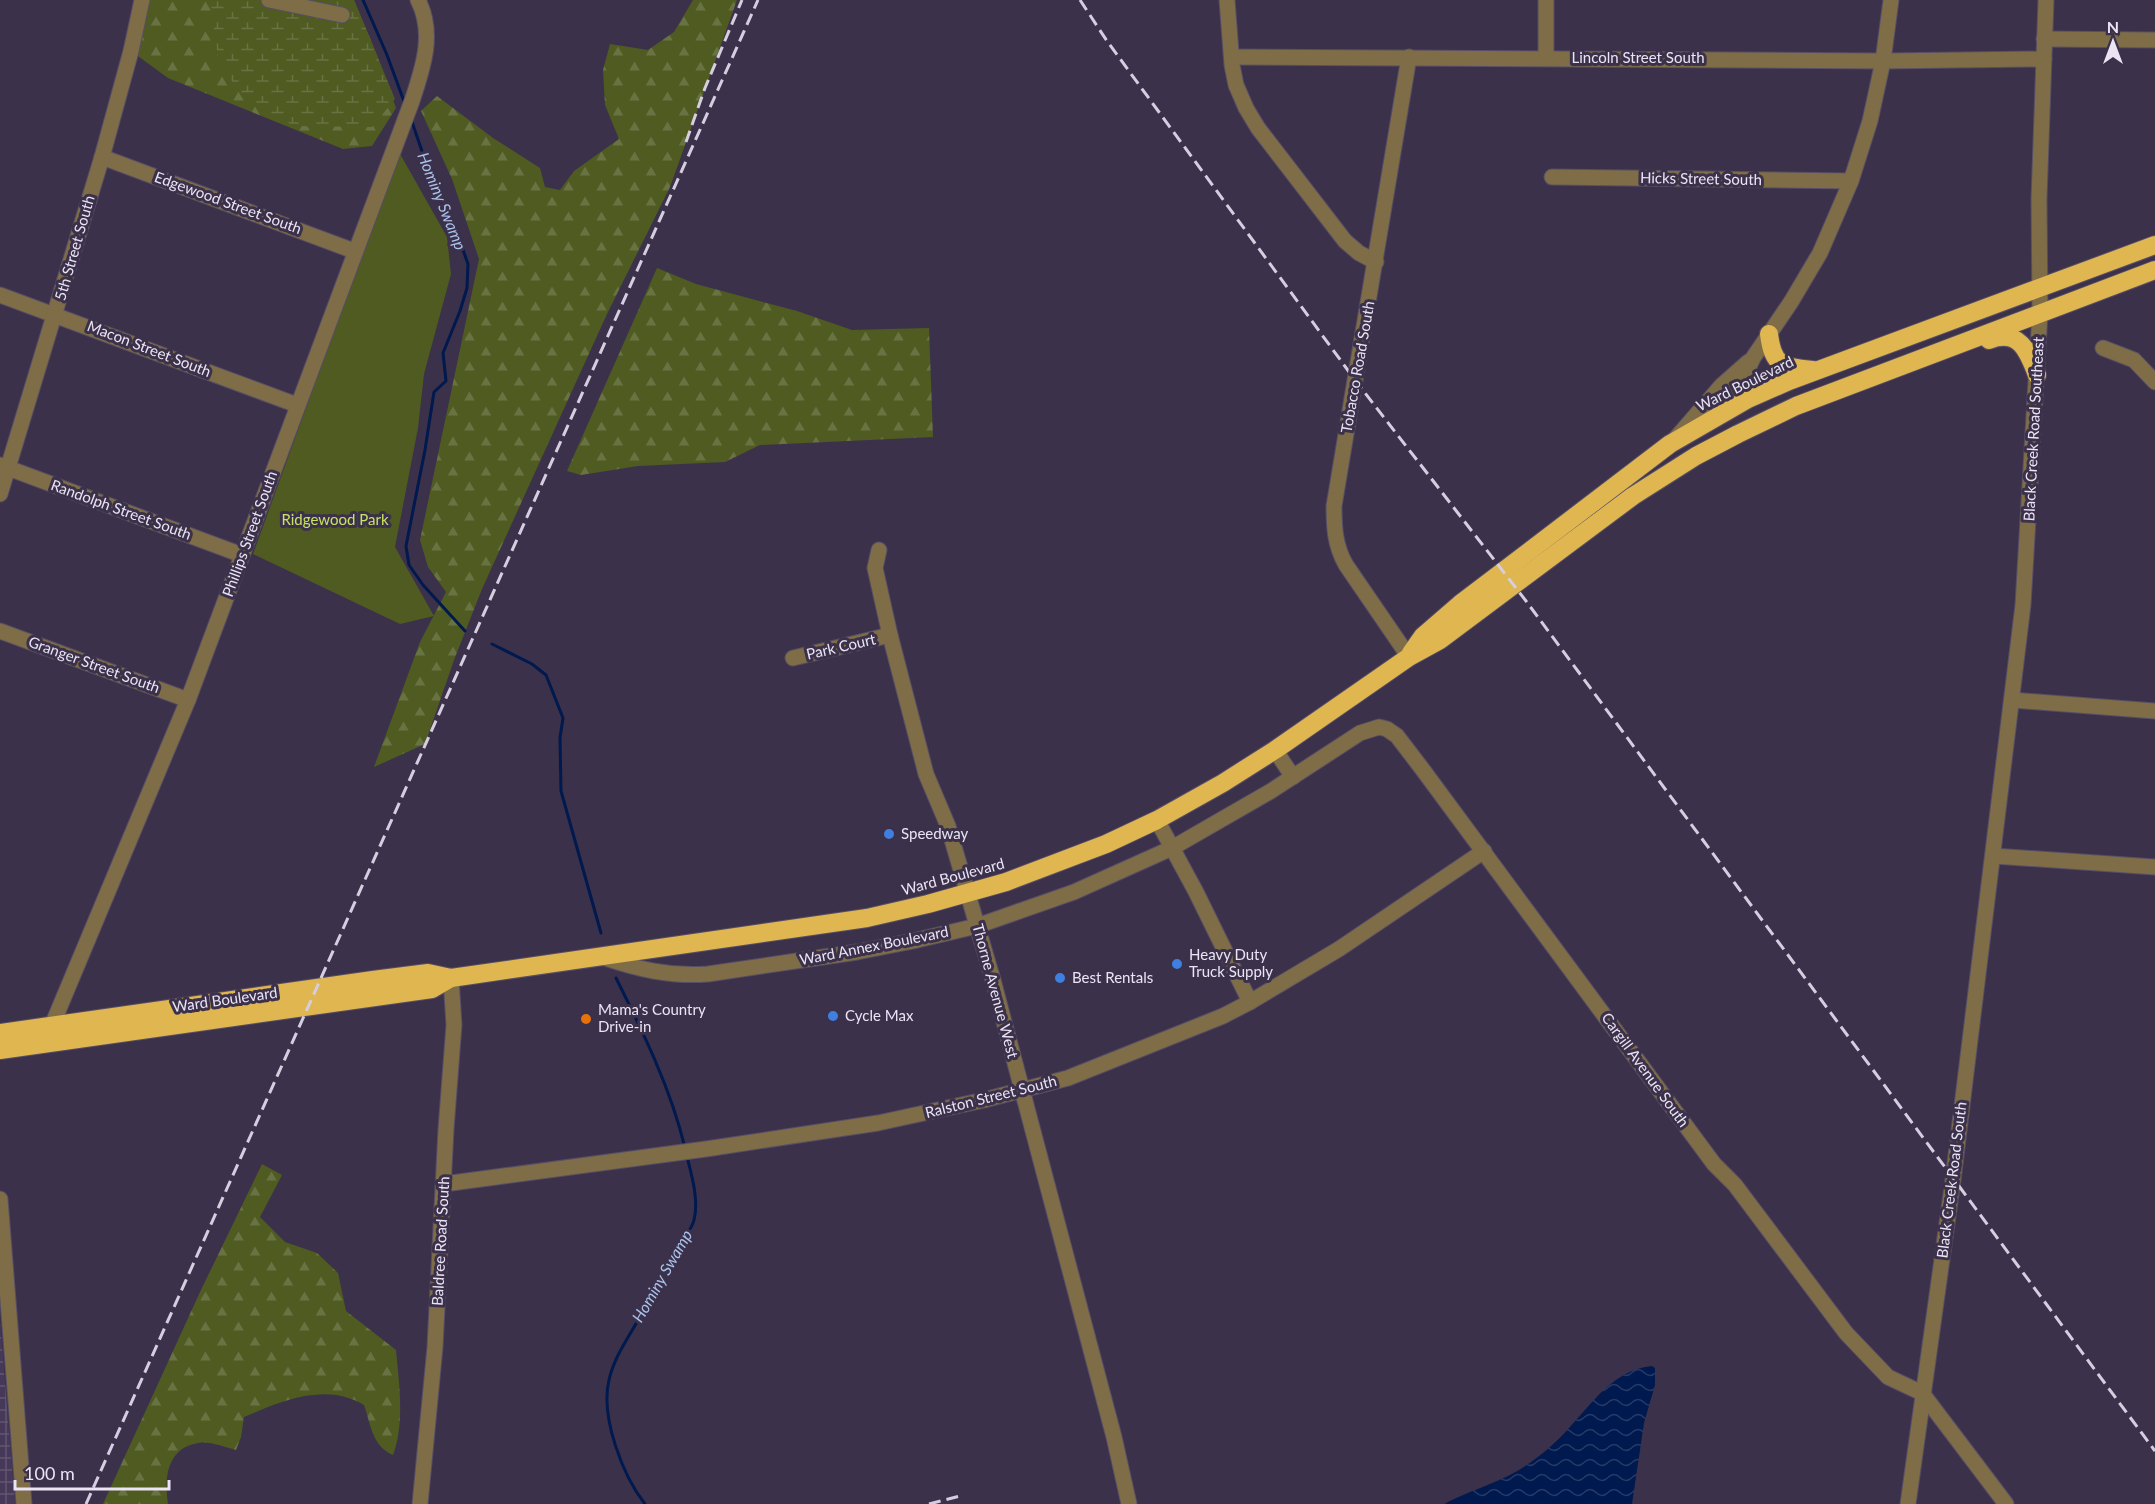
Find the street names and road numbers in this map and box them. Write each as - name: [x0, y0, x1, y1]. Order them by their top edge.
- street label: Lincoln Street South: [1572, 48, 1705, 66]
- street label: Edgewood Street South: [152, 167, 304, 237]
- street label: Hicks Street South: [1640, 168, 1762, 188]
- street label: 5th Street South: [50, 193, 98, 302]
- street label: Tobacco Road South: [1337, 299, 1377, 434]
- street label: Macon Street South: [85, 316, 214, 380]
- street label: Black Creek Road Southeast: [2019, 336, 2047, 522]
- street label: Ward Boulevard: [1693, 352, 1796, 414]
- street label: Phillips Street South: [218, 468, 280, 599]
- street label: Randolph Street South: [49, 475, 194, 543]
- street label: Park Court: [804, 629, 878, 663]
- street label: Granger Street South: [26, 632, 163, 696]
- street label: Ward Boulevard: [899, 854, 1006, 898]
- street label: Ward Annex Boulevard: [798, 922, 950, 968]
- street label: Thorne Avenue West: [969, 922, 1023, 1061]
- street label: Ward Boulevard: [171, 983, 279, 1015]
- street label: Cargill Avenue South: [1598, 1009, 1693, 1130]
- street label: Ralston Street South: [923, 1071, 1058, 1121]
- street label: Black Creek Road South: [1932, 1101, 1970, 1259]
- street label: Baldree Road South: [428, 1176, 452, 1306]

